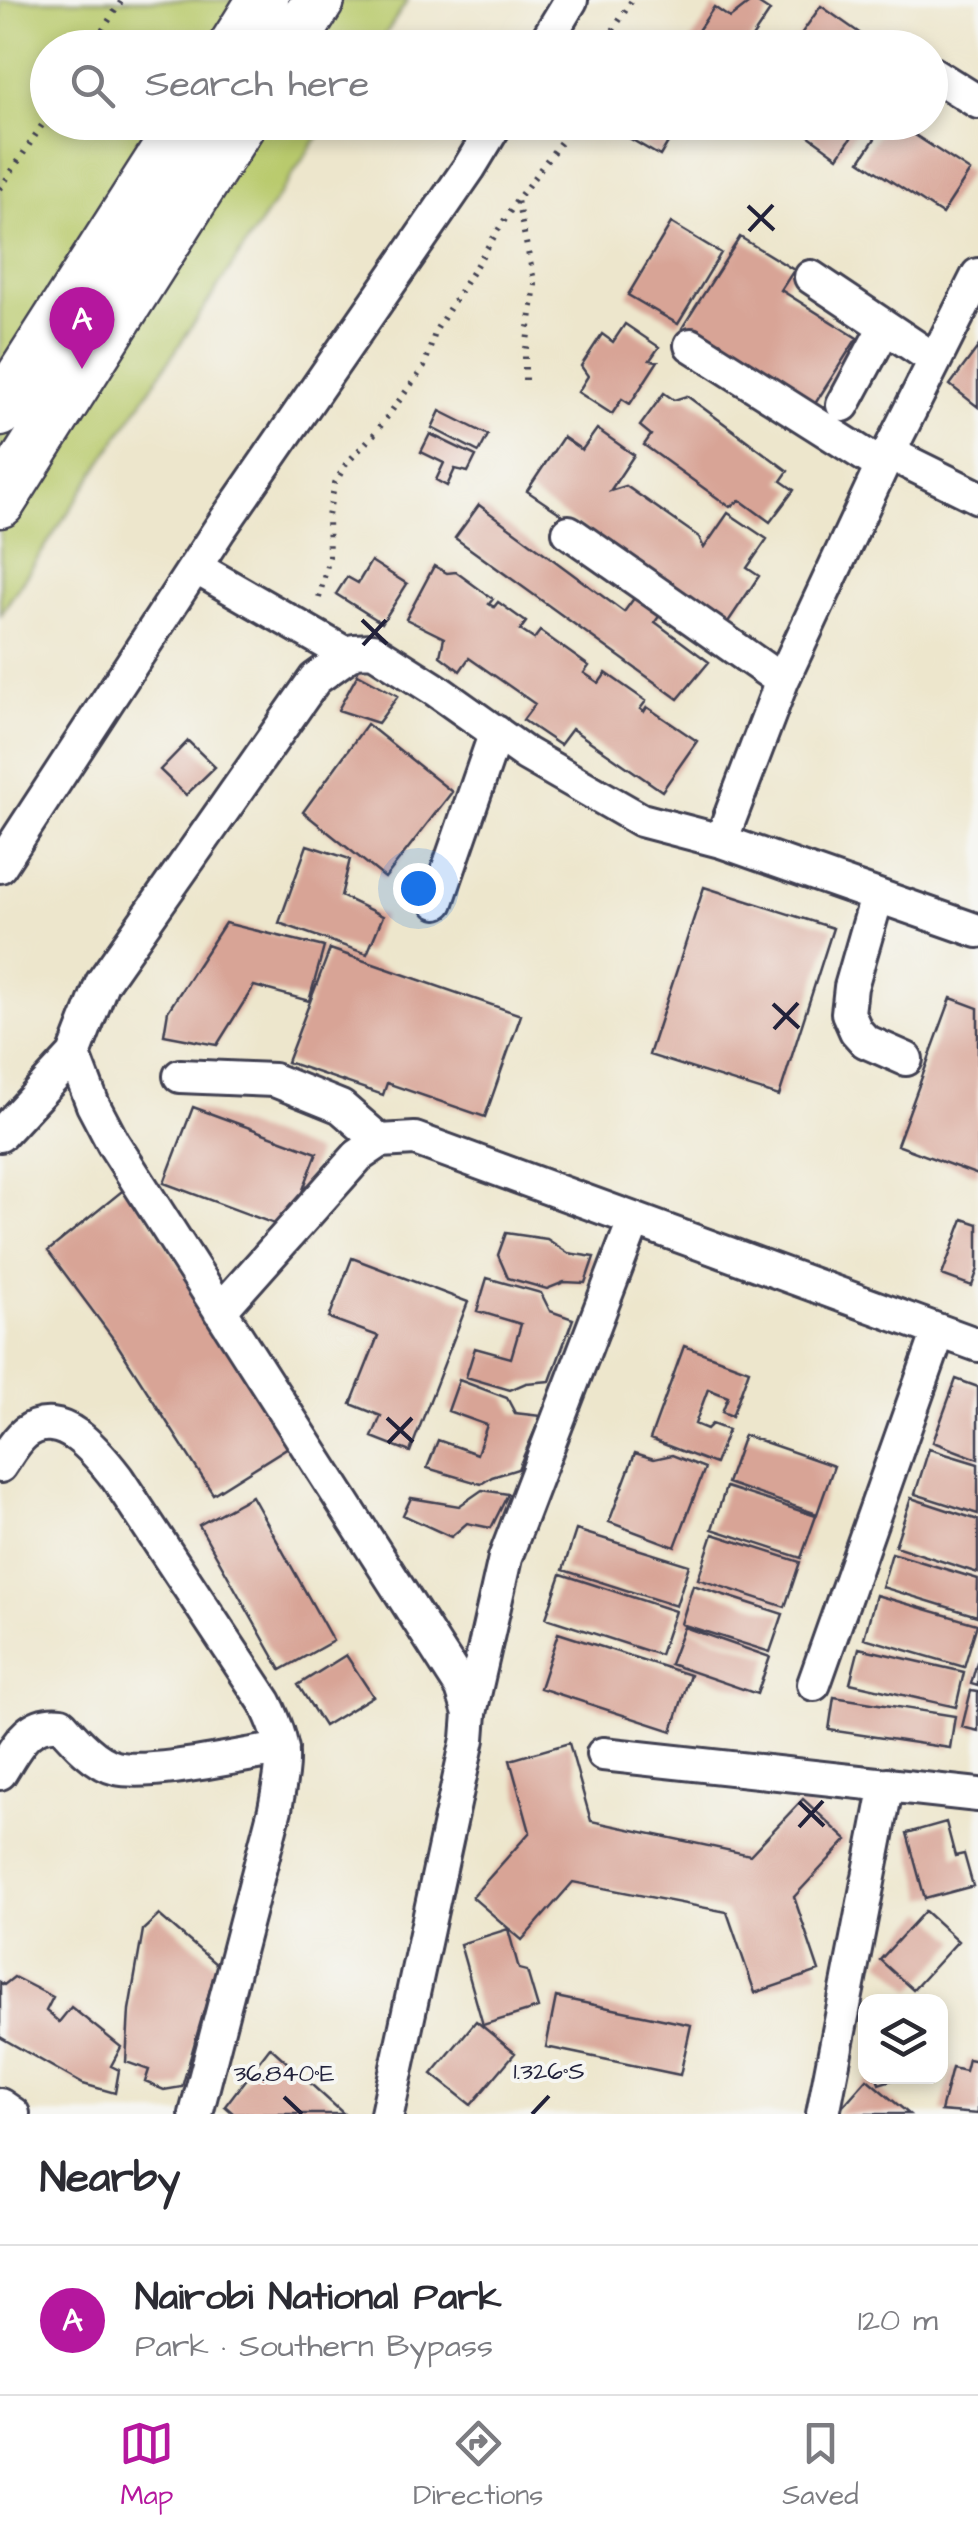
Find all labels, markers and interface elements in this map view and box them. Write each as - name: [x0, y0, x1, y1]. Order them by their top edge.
- search box: [30, 30, 948, 140]
- icon: search: [65, 58, 120, 113]
- text: Search here: [145, 59, 369, 111]
- pin: A: [49, 286, 114, 369]
- your location: [393, 863, 444, 914]
- map controls: [858, 1994, 948, 2084]
- button: layers: [858, 1994, 948, 2084]
- text: 1.326°S: [514, 2054, 584, 2089]
- text: 36.840°E: [233, 2056, 335, 2091]
- text: Nearby: [40, 2150, 180, 2208]
- text: Nairobi National Park: [135, 2272, 502, 2324]
- text: A: [62, 2298, 83, 2343]
- text: 120 m: [858, 2298, 938, 2343]
- text: Park · Southern Bypass: [135, 2324, 493, 2369]
- tab: Map: [119, 2416, 174, 2515]
- tab: Directions: [413, 2416, 543, 2515]
- tab: Saved: [782, 2416, 859, 2515]

